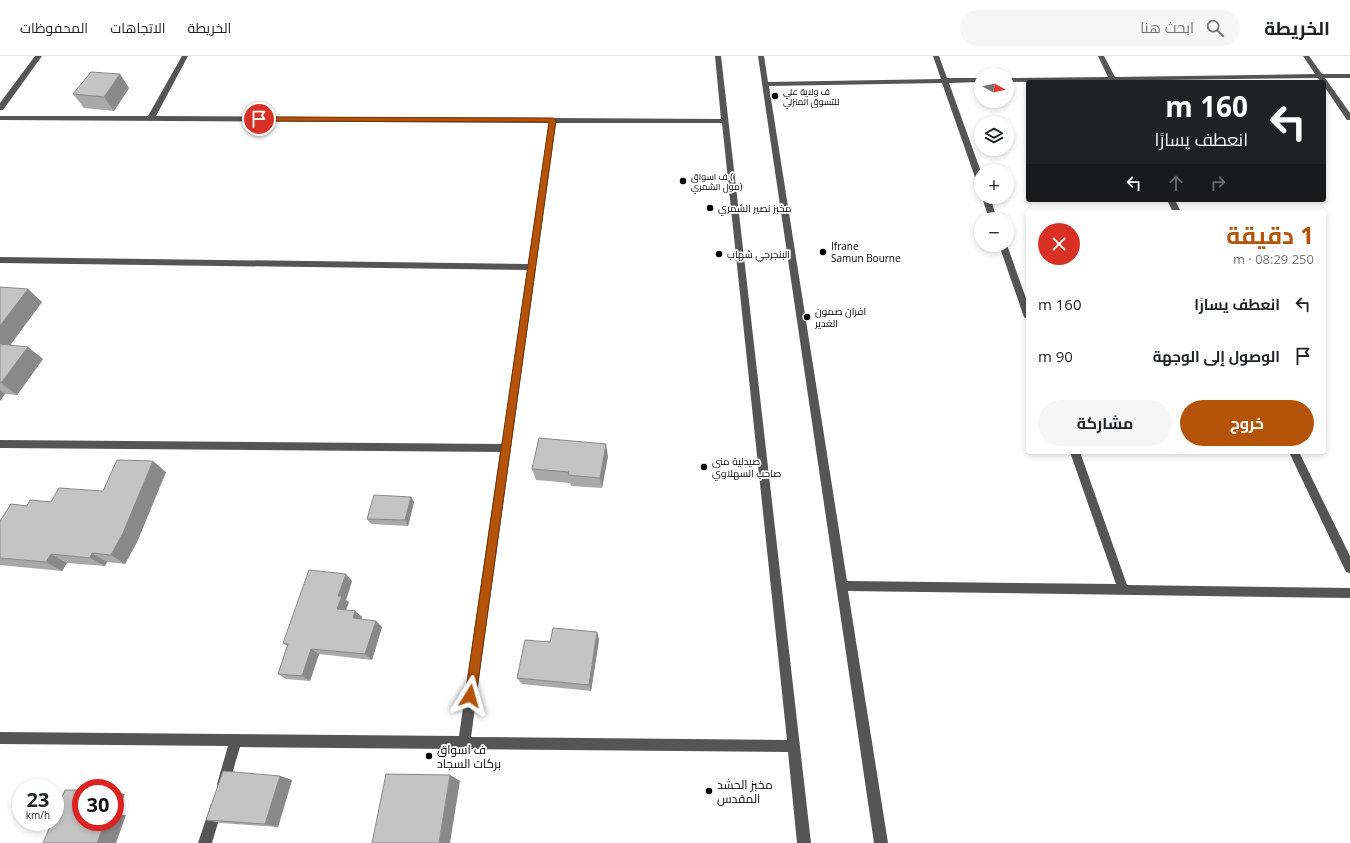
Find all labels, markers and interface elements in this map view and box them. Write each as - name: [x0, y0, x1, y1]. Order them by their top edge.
- search box: [960, 10, 1240, 46]
- text: الخريطة: [1264, 15, 1330, 41]
- text: ابحث هنا: [1140, 17, 1194, 37]
- icon: search: [1204, 17, 1226, 39]
- text: المحفوظات: [20, 18, 88, 37]
- text: الاتجاهات: [110, 18, 166, 37]
- text: الخريطة: [188, 18, 231, 37]
- north arrow: [974, 68, 1014, 108]
- map controls: [974, 68, 1014, 252]
- place label: ف ولاية علي للتسوق المنزلي: [783, 85, 839, 109]
- text: 160 m: [1165, 87, 1248, 125]
- marker: ف ولاية علي للتسوق المنزلي: [770, 91, 780, 101]
- icon: left: [1262, 96, 1314, 148]
- pin: [242, 102, 276, 136]
- icon: arrive: [248, 108, 270, 130]
- button: layers: [974, 116, 1014, 156]
- text: انعطف يسارًا: [1155, 127, 1248, 151]
- button: +: [974, 164, 1014, 204]
- place label: ف اسواق ( مول الشمري): [691, 170, 743, 194]
- icon: left: [1123, 172, 1145, 194]
- icon: ahead: [1165, 172, 1187, 194]
- icon: right: [1207, 172, 1229, 194]
- marker: ف اسواق ( مول الشمري): [678, 176, 688, 186]
- place label: مخبز نصير الشمري: [718, 201, 791, 216]
- marker: مخبز نصير الشمري: [705, 203, 715, 213]
- button: −: [974, 212, 1014, 252]
- text: 1 دقيقة: [1226, 218, 1314, 251]
- button: close: [1038, 223, 1080, 265]
- place label: Ifrane Samun Bourne: [831, 239, 901, 265]
- place label: البنجرجي شهاب: [727, 247, 790, 262]
- marker: Ifrane Samun Bourne: [818, 247, 828, 257]
- marker: البنجرجي شهاب: [714, 249, 724, 259]
- text: 250 m · 08:29: [1233, 250, 1314, 268]
- icon: left: [1292, 293, 1314, 315]
- text: 160 m: [1038, 294, 1082, 314]
- text: انعطف يسارًا: [1194, 294, 1280, 314]
- place label: افران صمون الغدير: [814, 304, 866, 330]
- marker: افران صمون الغدير: [802, 312, 812, 322]
- icon: arrive: [1292, 345, 1314, 367]
- text: 90 m: [1038, 346, 1073, 366]
- text: الوصول إلى الوجهة: [1153, 346, 1280, 366]
- button: مشاركة: [1038, 400, 1172, 446]
- button: خروج: [1180, 400, 1314, 446]
- place label: صيدلية منى صاحب السهلاوي: [712, 454, 781, 481]
- marker: صيدلية منى صاحب السهلاوي: [699, 462, 709, 472]
- position arrow: [449, 675, 491, 717]
- place label: ف اسواق بركات السجاد: [437, 741, 501, 772]
- marker: ف اسواق بركات السجاد: [424, 751, 434, 761]
- place label: مخبز الحشد المقدس: [717, 776, 773, 807]
- speed limit sign: 30: [72, 779, 124, 831]
- text: 23: [27, 786, 49, 813]
- marker: مخبز الحشد المقدس: [704, 786, 714, 796]
- text: km/h: [26, 808, 50, 822]

